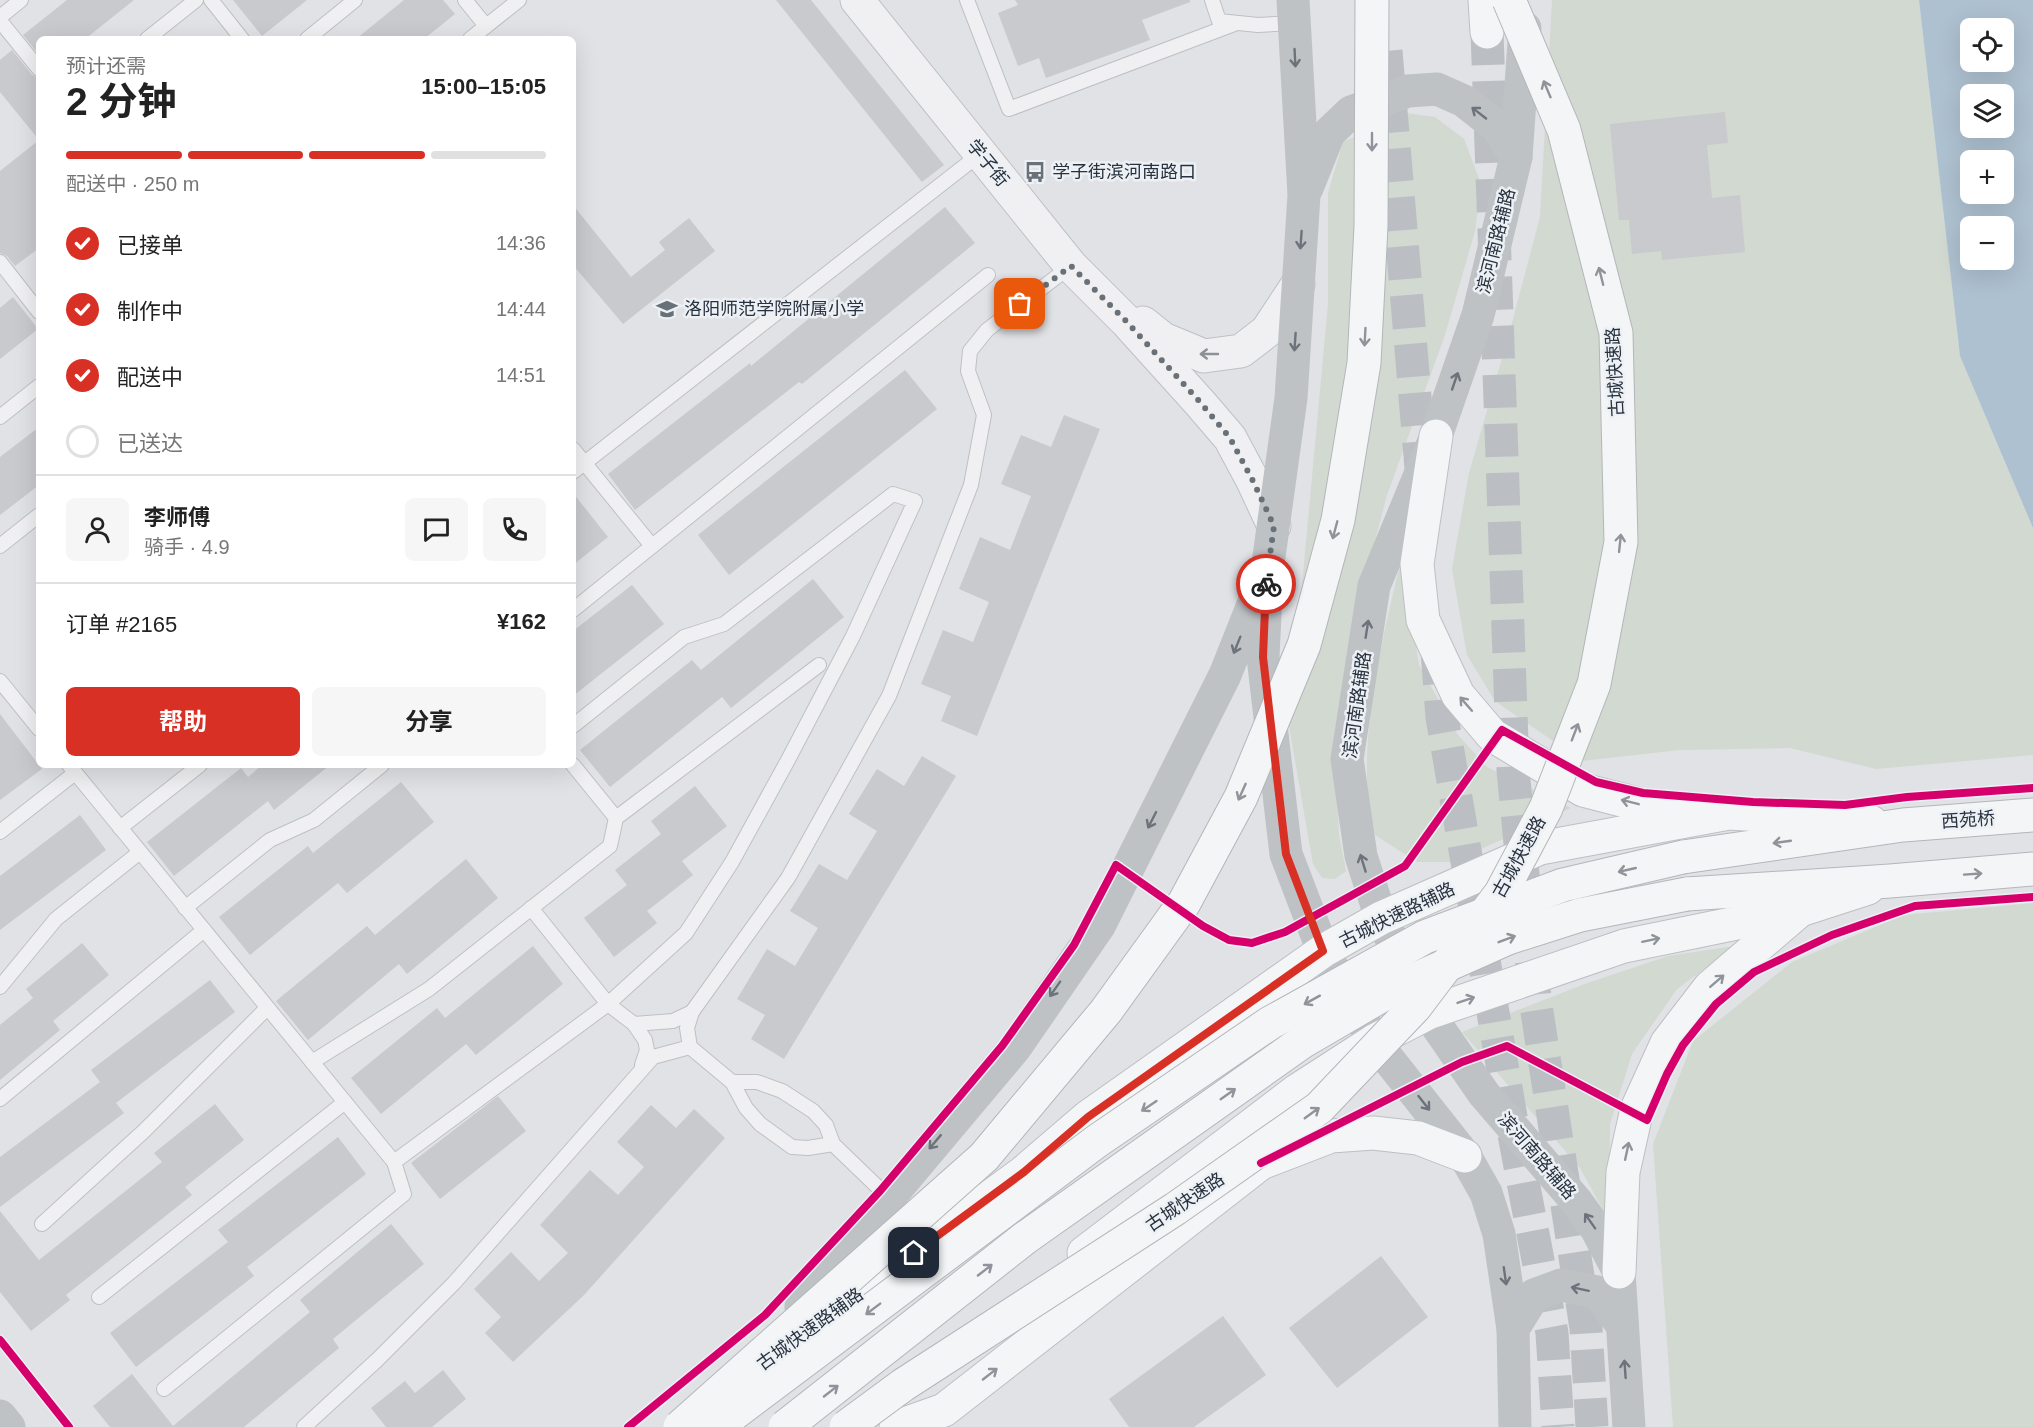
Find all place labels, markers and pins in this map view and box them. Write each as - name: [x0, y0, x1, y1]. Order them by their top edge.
- bus stop icon: 学子街滨河南路口: [1023, 160, 1047, 184]
- place label: 学子街滨河南路口: [1052, 162, 1196, 182]
- pin: [994, 278, 1045, 329]
- school or university icon: 洛阳师范学院附属小学: [655, 297, 679, 321]
- place label: 洛阳师范学院附属小学: [684, 299, 864, 319]
- pin: [888, 1227, 939, 1278]

